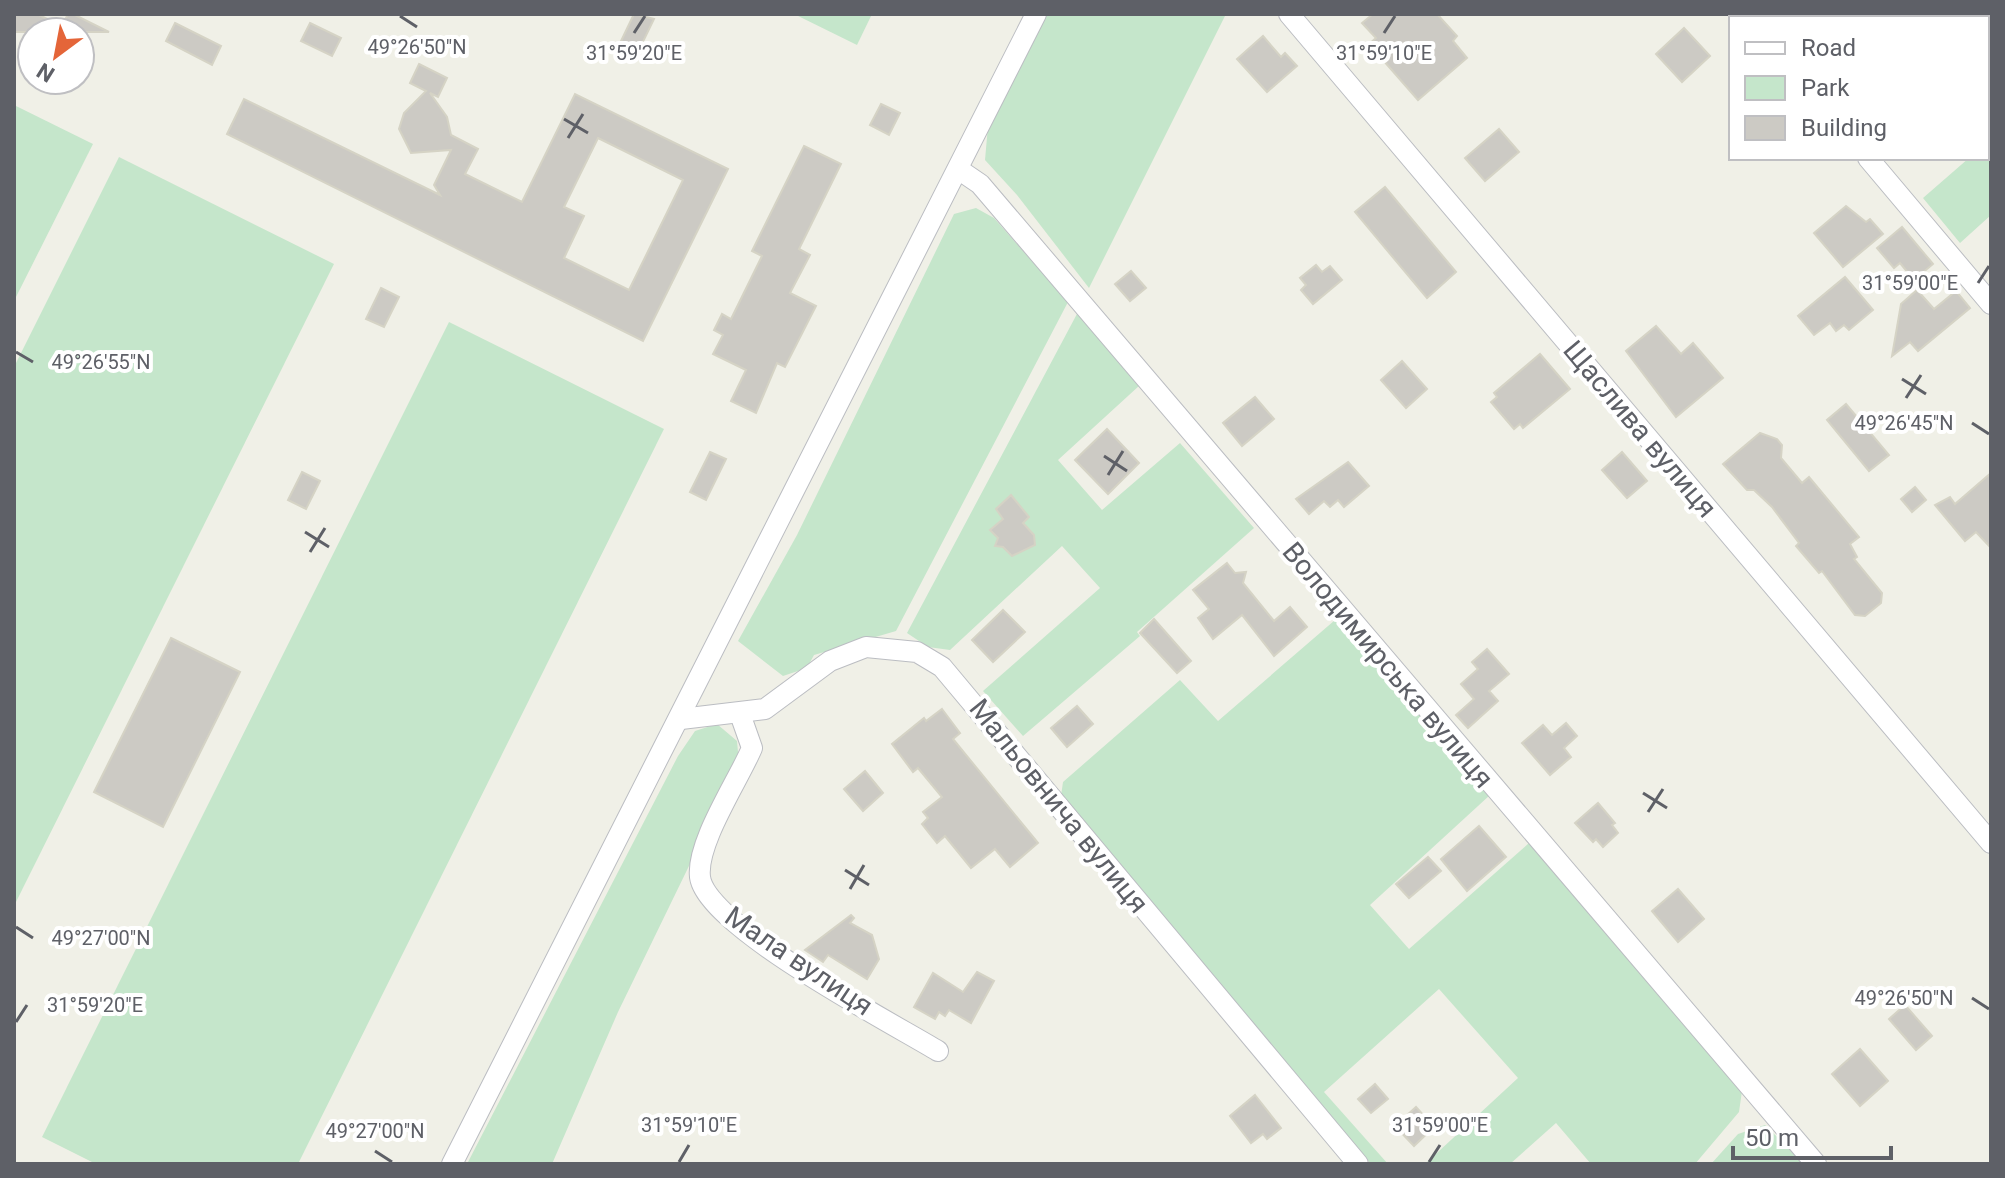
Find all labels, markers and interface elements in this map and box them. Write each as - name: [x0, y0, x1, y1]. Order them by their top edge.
- north arrow: [16, 16, 96, 96]
- legend: [1729, 16, 1989, 160]
- text: Road: [1801, 34, 1856, 62]
- text: 49°26'50"N: [367, 35, 467, 59]
- text: 31°59'20"E: [586, 41, 682, 65]
- text: 31°59'10"E: [1336, 41, 1432, 65]
- text: N: [32, 58, 59, 87]
- text: Park: [1801, 74, 1850, 102]
- text: Building: [1801, 114, 1887, 142]
- text: 31°59'00"E: [1862, 271, 1958, 295]
- street label: Щаслива вулиця: [1556, 334, 1724, 524]
- text: 49°26'55"N: [51, 350, 151, 374]
- text: 49°26'45"N: [1854, 411, 1954, 435]
- street label: Володимирська вулиця: [1276, 536, 1500, 794]
- street label: Мальовнича вулиця: [963, 692, 1155, 920]
- street label: Мала вулиця: [719, 899, 879, 1023]
- text: 49°27'00"N: [51, 926, 151, 950]
- text: 49°26'50"N: [1854, 986, 1954, 1010]
- text: 31°59'20"E: [47, 993, 143, 1017]
- scale bar: [1733, 1110, 1891, 1160]
- text: 31°59'10"E: [641, 1113, 737, 1137]
- text: 31°59'00"E: [1392, 1113, 1488, 1137]
- text: 49°27'00"N: [325, 1119, 425, 1143]
- text: 50 m: [1745, 1124, 1799, 1152]

